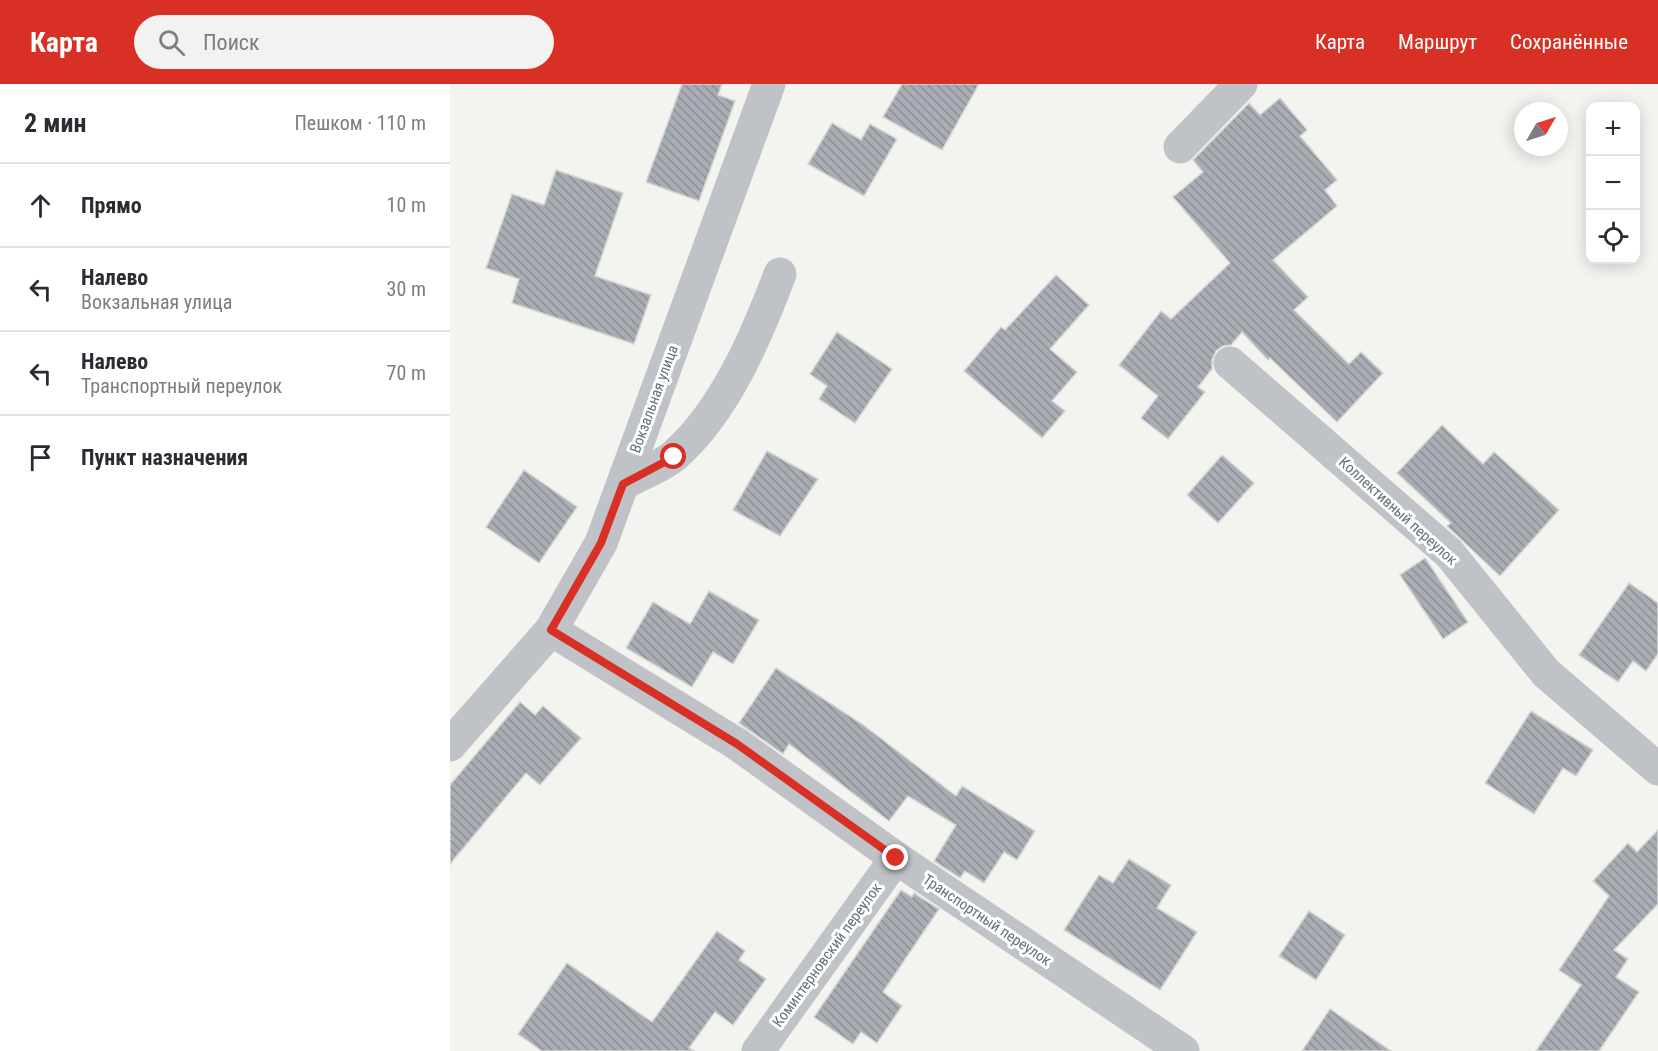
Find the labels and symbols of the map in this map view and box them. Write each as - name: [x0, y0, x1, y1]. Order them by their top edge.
- north arrow: [1514, 102, 1568, 156]
- street label: Вокзальная улица: [626, 343, 682, 455]
- route start: [660, 443, 686, 469]
- street label: Коллективный переулок: [1335, 453, 1461, 569]
- route end: [882, 844, 908, 870]
- street label: Транспортный переулок: [919, 870, 1055, 970]
- street label: Коминтерновский переулок: [769, 879, 885, 1031]

